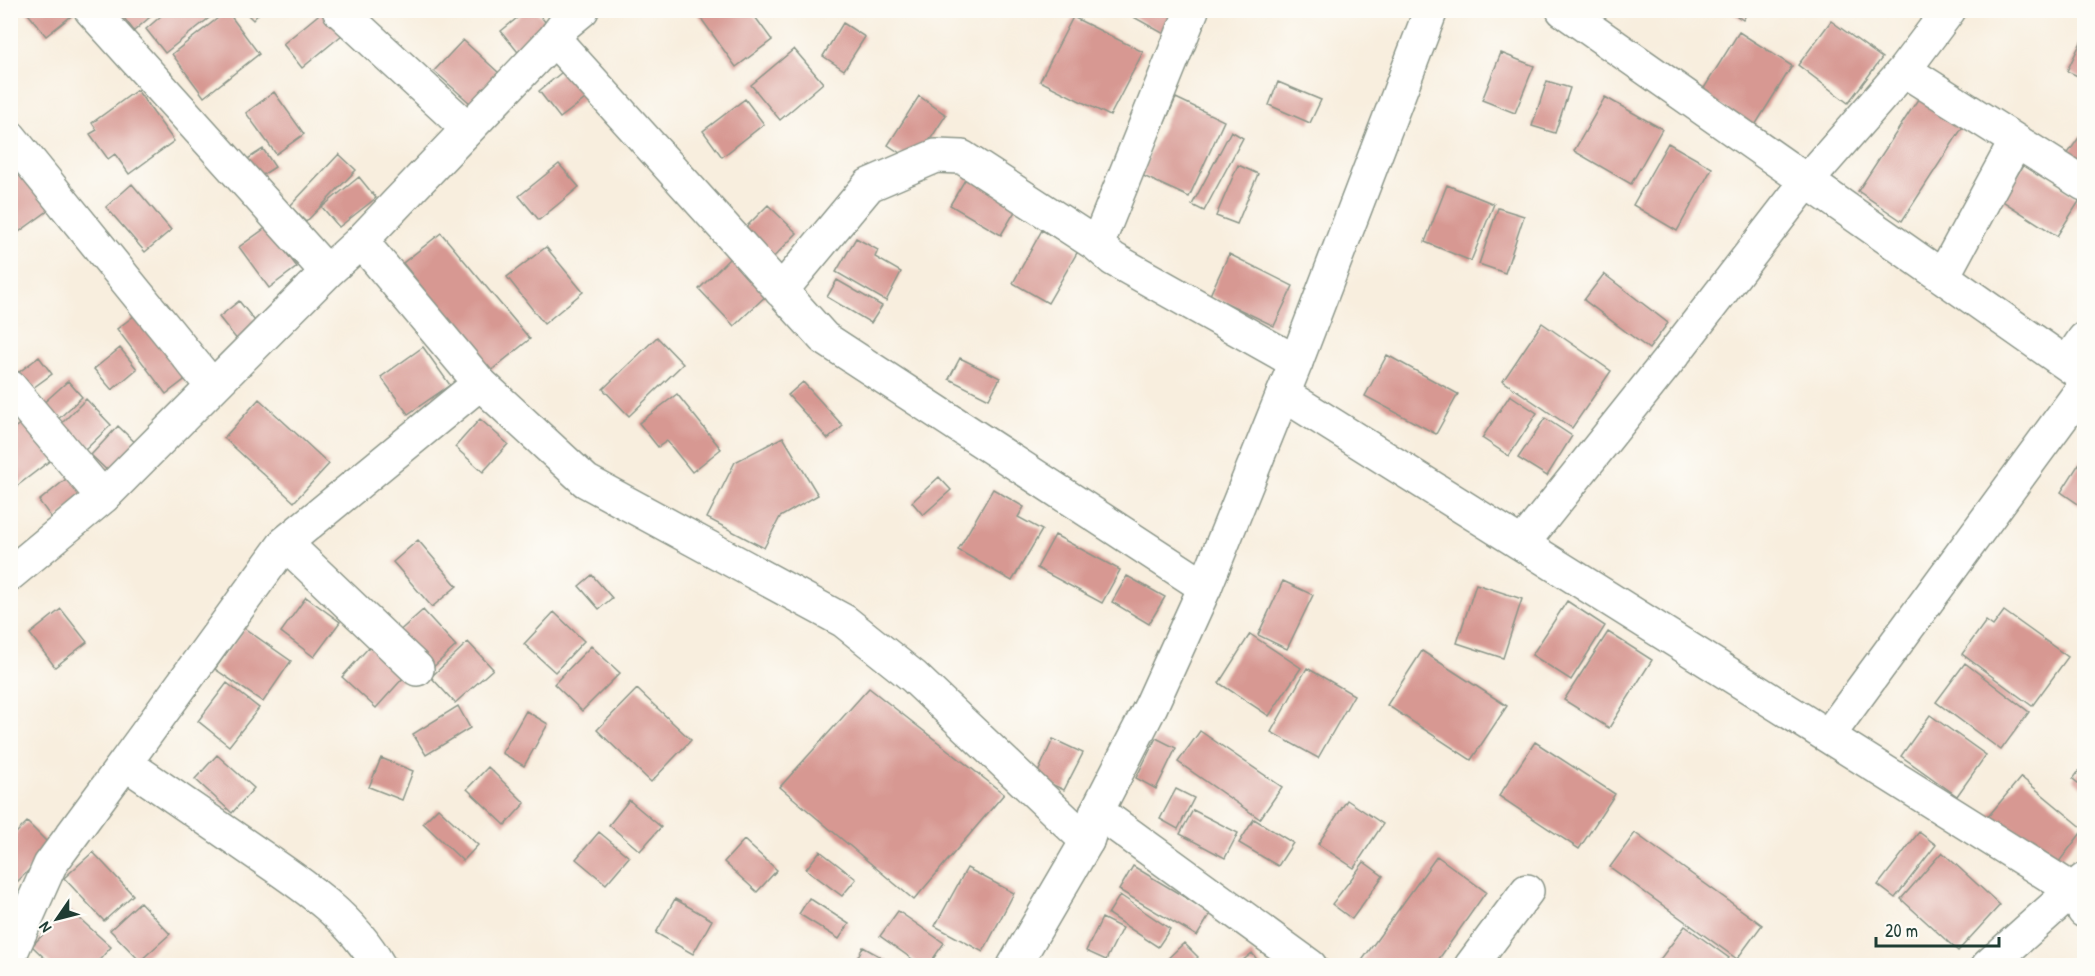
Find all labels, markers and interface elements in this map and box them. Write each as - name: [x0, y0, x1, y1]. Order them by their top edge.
- north arrow: [27, 889, 87, 949]
- scale bar: [1876, 910, 1999, 948]
- text: N: [33, 917, 56, 937]
- text: 20 m: [1885, 918, 1918, 943]

